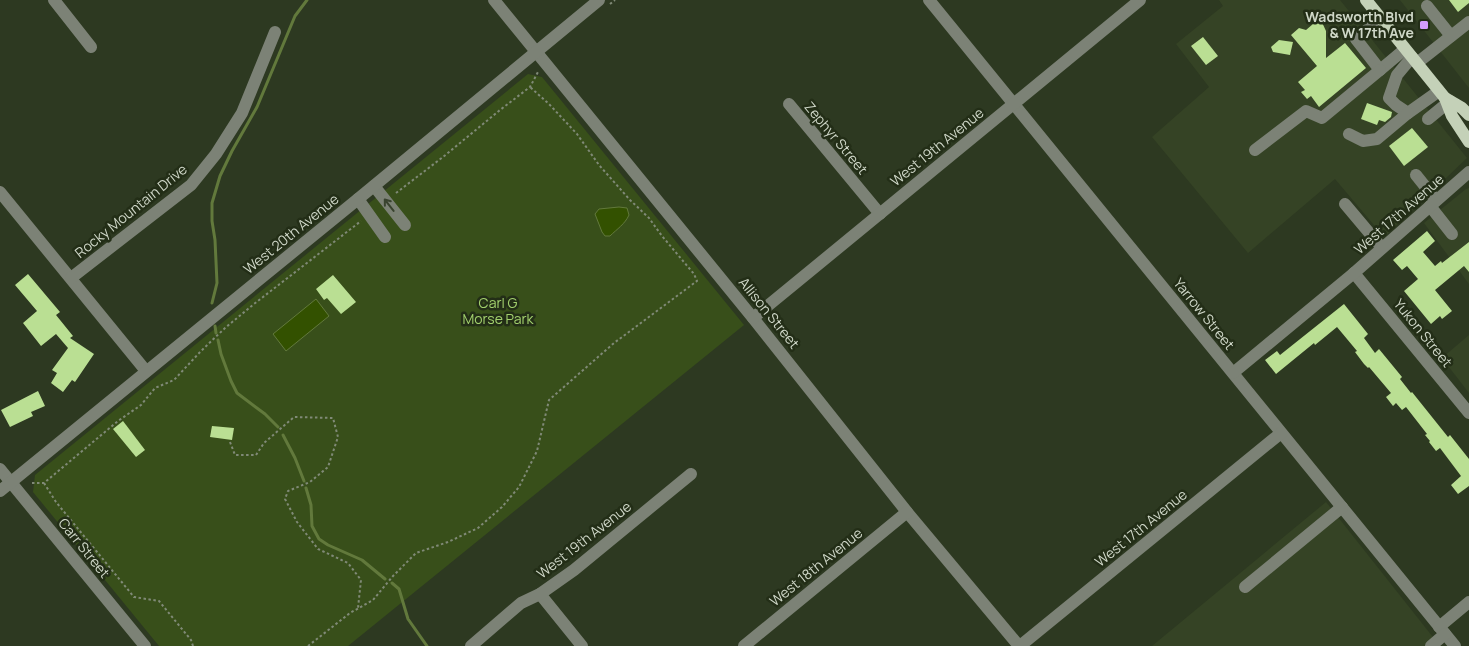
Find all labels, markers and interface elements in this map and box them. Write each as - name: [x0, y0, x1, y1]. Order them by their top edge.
- place label: Wadsworth Blvd & W 17th Ave: [1305, 7, 1414, 42]
- marker: Wadsworth Blvd & W 17th Ave: [1418, 19, 1430, 31]
- street label: Zephyr Street: [800, 97, 873, 178]
- street label: West 19th Avenue: [886, 103, 987, 190]
- street label: Rocky Mountain Drive: [71, 159, 191, 262]
- street label: West 17th Avenue: [1350, 169, 1448, 258]
- street label: West 20th Avenue: [239, 189, 342, 278]
- one-way arrow: [384, 199, 395, 212]
- street label: Allison Street: [735, 273, 804, 353]
- street label: Yarrow Street: [1170, 274, 1239, 354]
- park label: Carl G Morse Park: [462, 293, 535, 328]
- street label: Yukon Street: [1390, 295, 1457, 371]
- street label: West 17th Avenue: [1091, 485, 1191, 571]
- street label: West 19th Avenue: [533, 497, 635, 582]
- street label: Carr Street: [54, 514, 115, 582]
- street label: West 18th Avenue: [765, 523, 866, 610]

